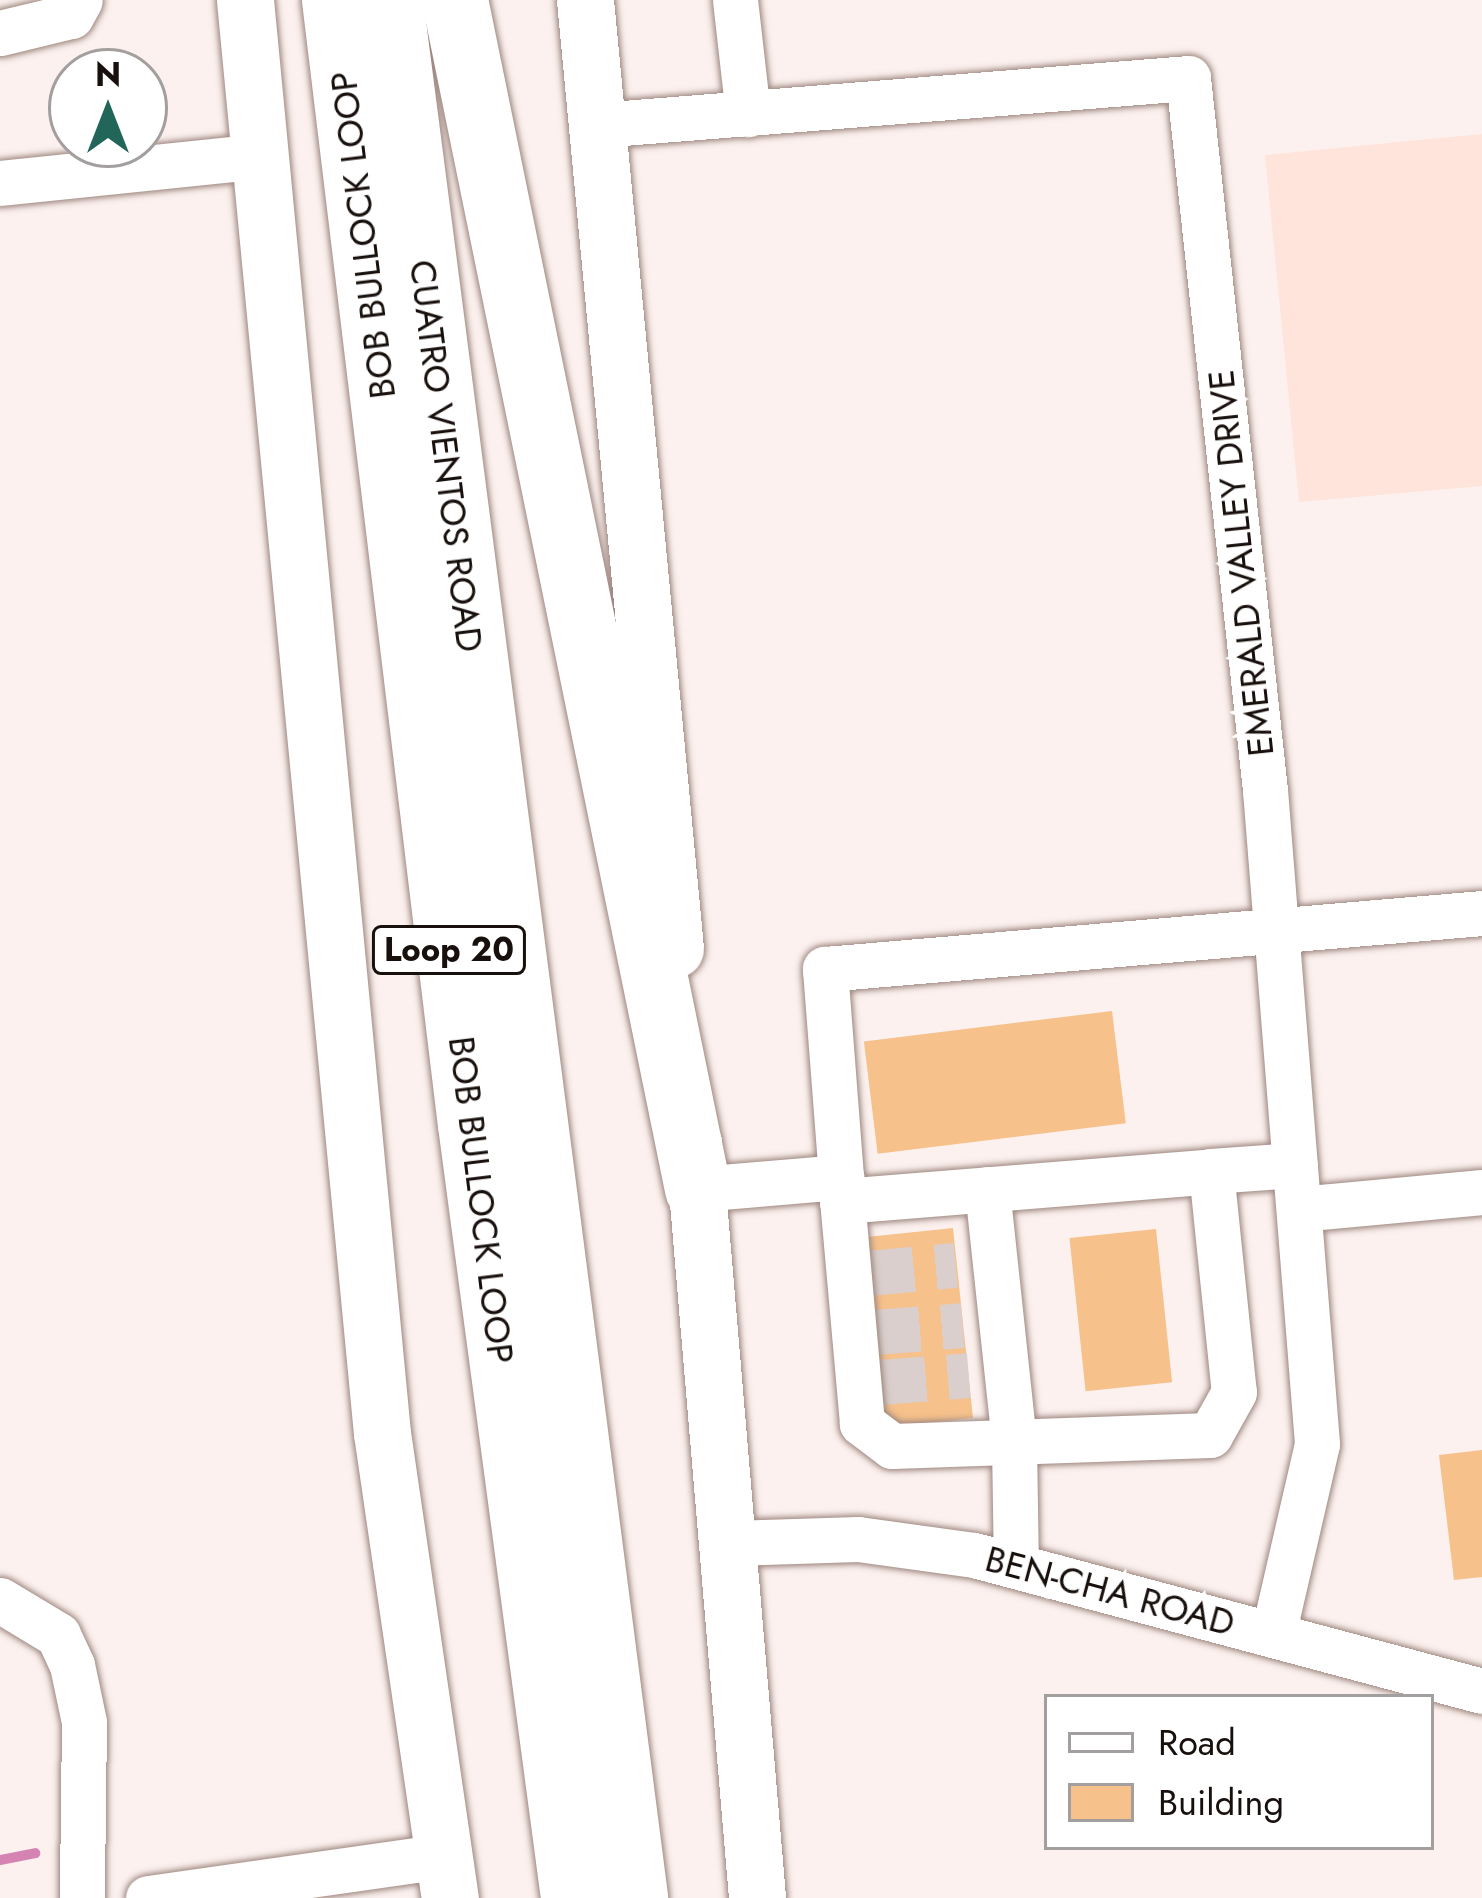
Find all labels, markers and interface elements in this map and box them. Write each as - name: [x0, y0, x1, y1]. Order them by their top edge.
- north arrow: [48, 48, 168, 168]
- text: N: [95, 51, 121, 98]
- street label: BOB BULLOCK LOOP: [321, 69, 405, 401]
- street label: CUATRO VIENTOS ROAD: [401, 258, 491, 654]
- street label: EMERALD VALLEY DRIVE: [1199, 368, 1283, 758]
- road number: Loop 20: [371, 923, 527, 977]
- street label: BOB BULLOCK LOOP: [439, 1034, 523, 1366]
- street label: BEN-CHA ROAD: [981, 1537, 1239, 1645]
- legend: [1044, 1694, 1434, 1850]
- text: Road: [1158, 1716, 1236, 1768]
- text: Building: [1158, 1776, 1284, 1828]

